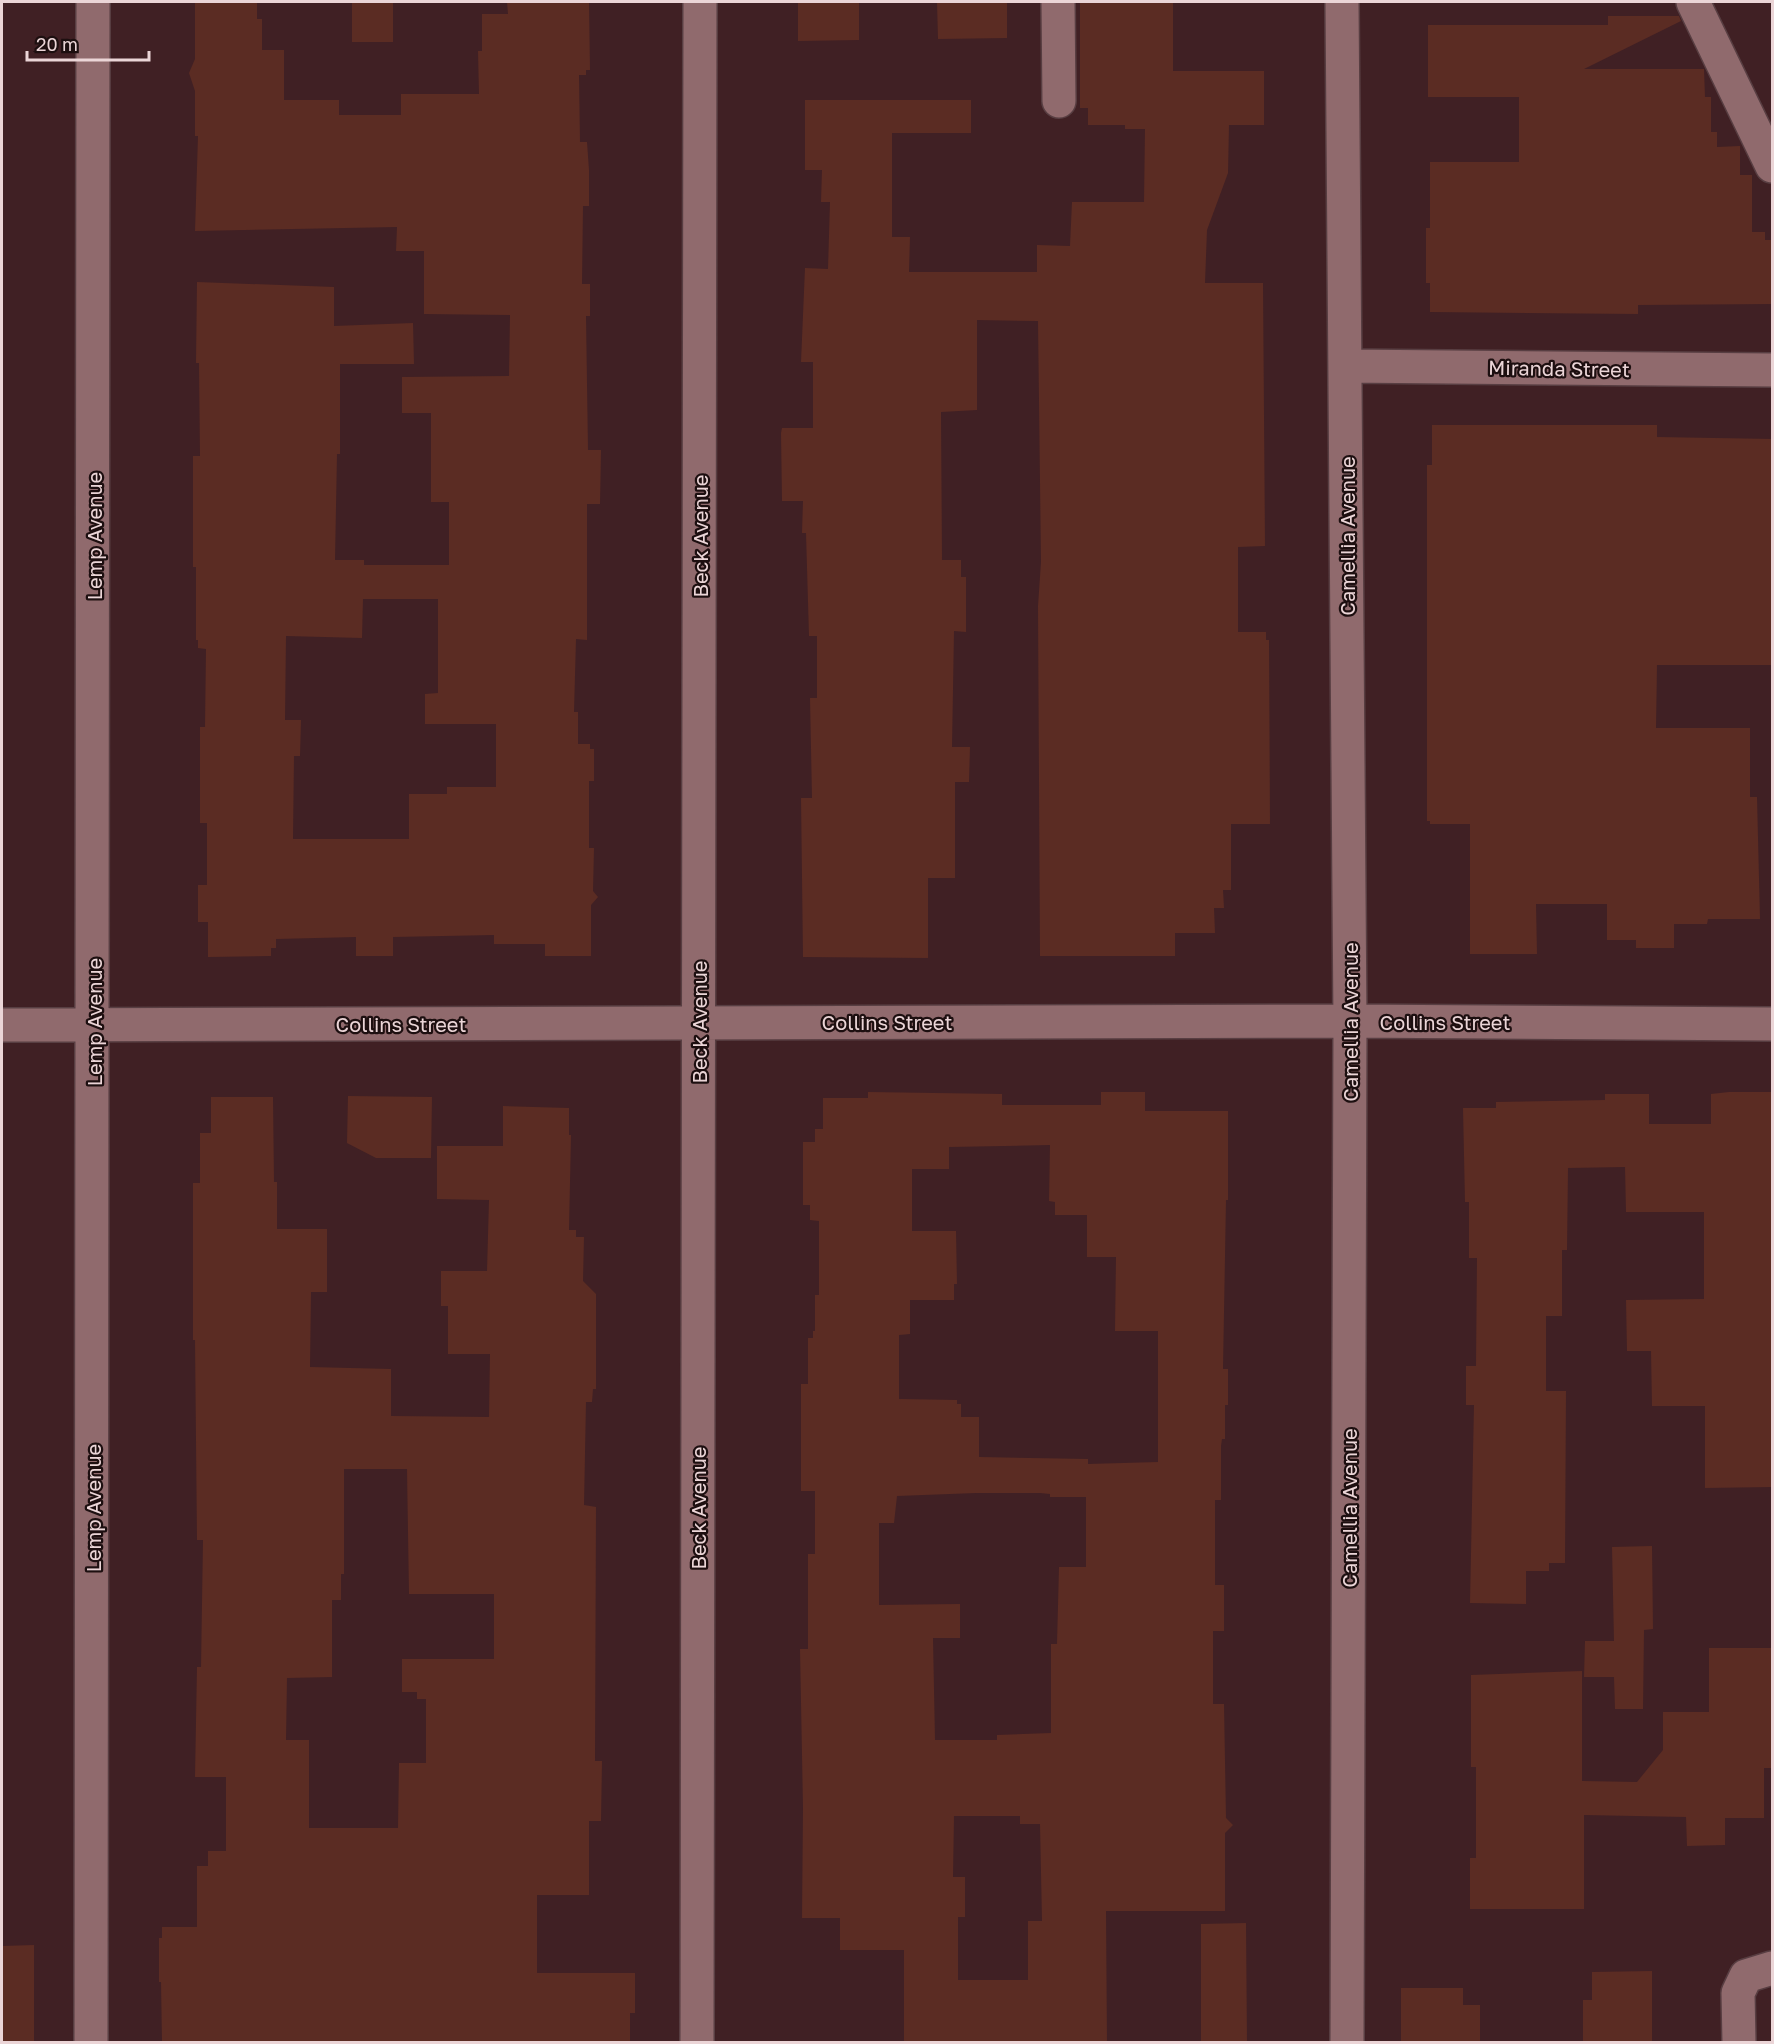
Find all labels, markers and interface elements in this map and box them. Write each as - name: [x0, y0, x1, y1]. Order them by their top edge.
- scale bar: [27, 24, 148, 62]
- text: 20 m: [36, 33, 78, 55]
- street label: Miranda Street: [1488, 355, 1630, 381]
- street label: Camellia Avenue: [1335, 456, 1359, 616]
- street label: Lemp Avenue: [82, 472, 106, 600]
- street label: Beck Avenue: [688, 475, 712, 597]
- street label: Camellia Avenue: [1338, 942, 1362, 1102]
- street label: Lemp Avenue: [82, 958, 106, 1086]
- street label: Beck Avenue: [687, 961, 711, 1083]
- street label: Collins Street: [822, 1010, 952, 1034]
- street label: Collins Street: [1380, 1010, 1510, 1034]
- street label: Collins Street: [336, 1012, 466, 1036]
- street label: Camellia Avenue: [1337, 1428, 1361, 1588]
- street label: Lemp Avenue: [81, 1444, 105, 1572]
- street label: Beck Avenue: [686, 1447, 710, 1569]

